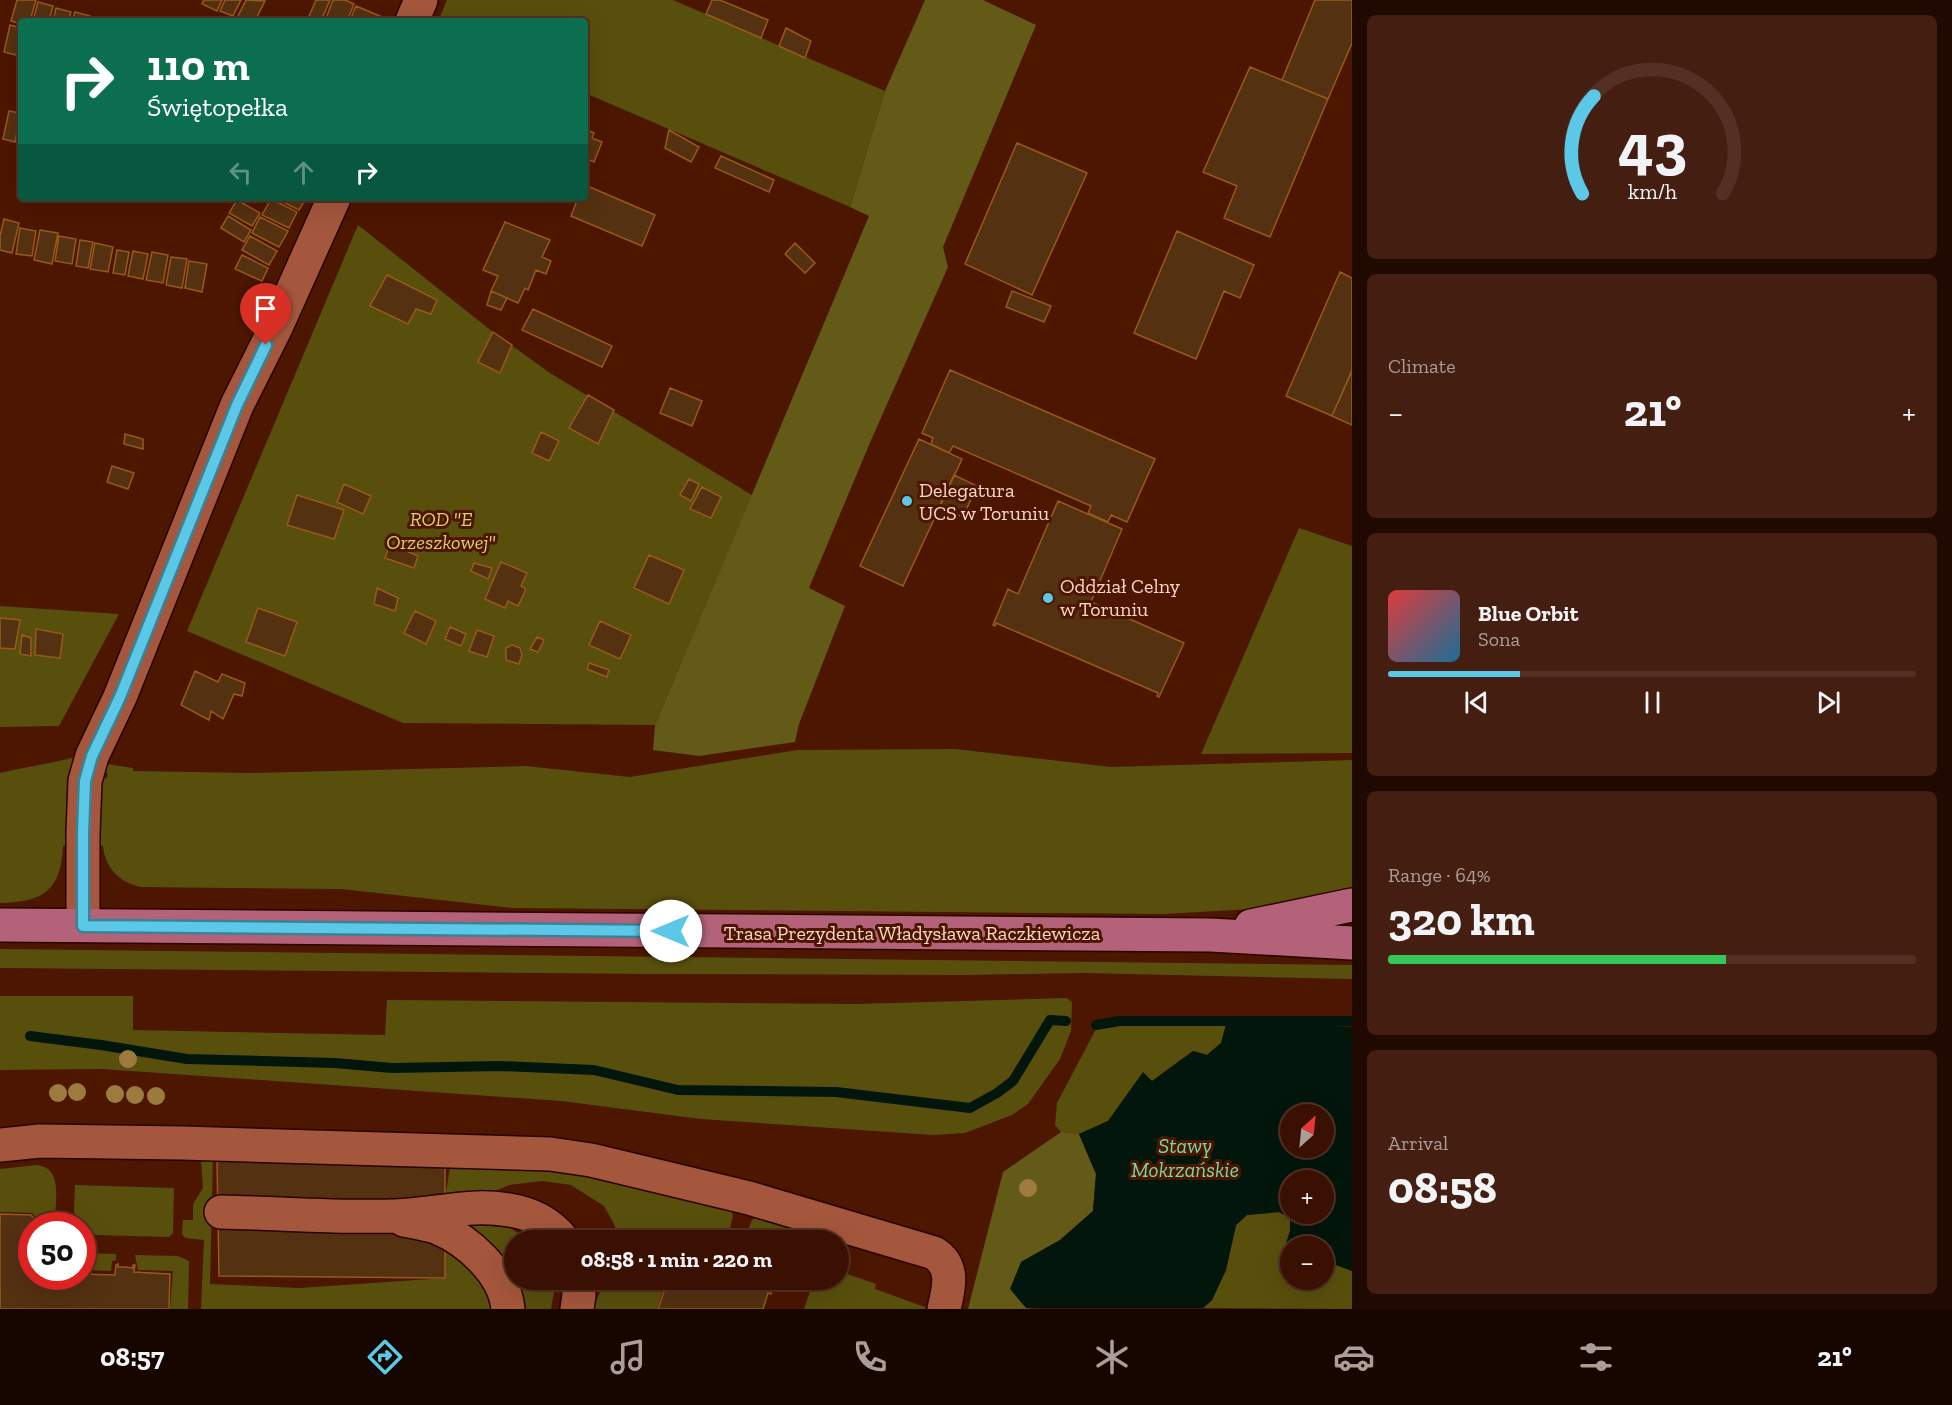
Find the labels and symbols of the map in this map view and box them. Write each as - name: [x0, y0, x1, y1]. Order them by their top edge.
- pin: [240, 283, 291, 345]
- place label: Delegatura UCS w Toruniu: [919, 478, 1049, 525]
- marker: Delegatura UCS w Toruniu: [900, 494, 914, 508]
- park label: ROD "E Orzeszkowej": [386, 507, 496, 554]
- place label: Oddział Celny w Toruniu: [1060, 574, 1181, 621]
- marker: Oddział Celny w Toruniu: [1041, 591, 1055, 605]
- position arrow: [639, 899, 703, 963]
- street label: Trasa Prezydenta Władysława Raczkiewicza: [724, 921, 1101, 945]
- north arrow: [1280, 1104, 1334, 1158]
- water label: Stawy Mokrzańskie: [1131, 1133, 1239, 1182]
- speed limit sign: 50: [18, 1212, 96, 1290]

